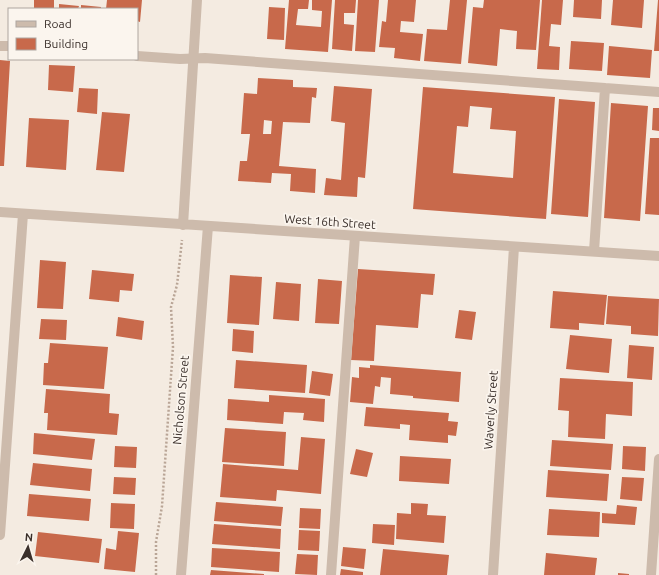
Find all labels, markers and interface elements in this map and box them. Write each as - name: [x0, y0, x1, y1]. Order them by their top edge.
- legend: [8, 8, 138, 60]
- text: Road: [44, 17, 72, 30]
- text: Building: [44, 37, 88, 50]
- street label: West 16th Street: [284, 212, 376, 231]
- street label: Nicholson Street: [170, 355, 191, 445]
- street label: Waverly Street: [481, 370, 500, 450]
- north arrow: [8, 527, 48, 567]
- text: N: [24, 531, 33, 543]

